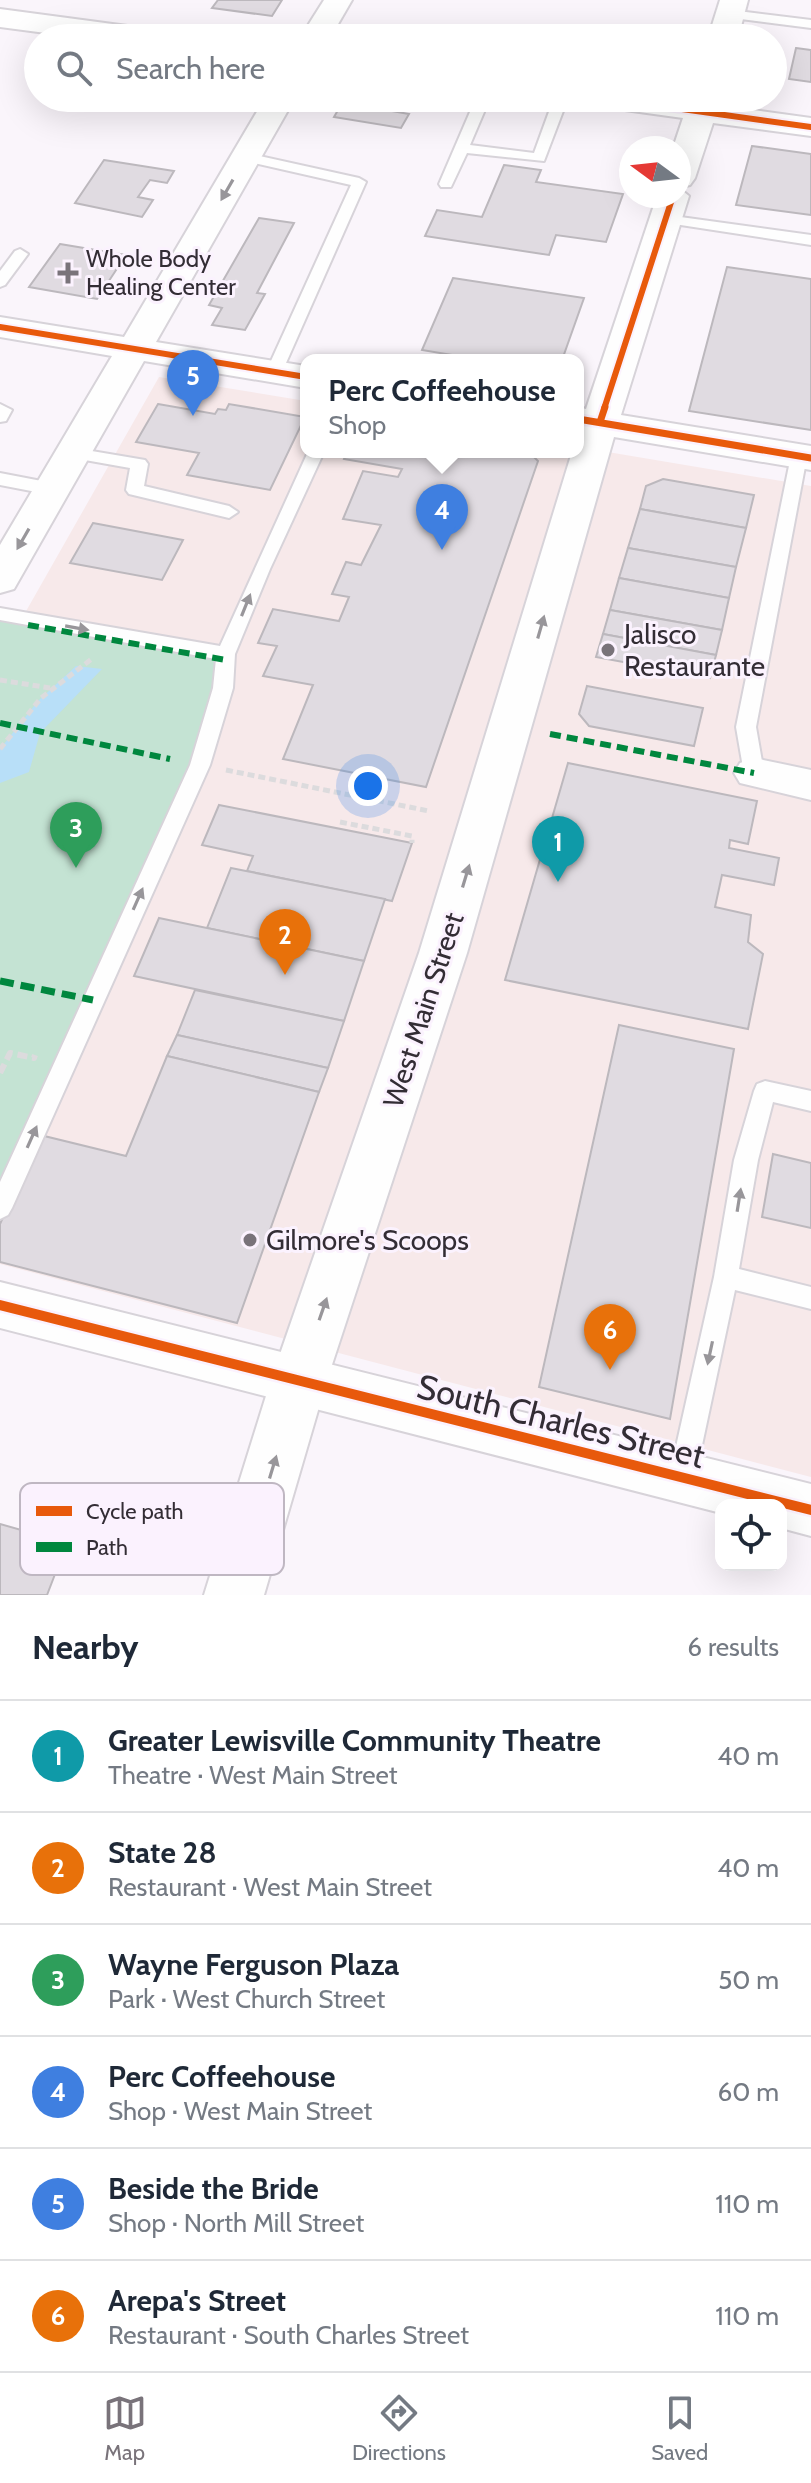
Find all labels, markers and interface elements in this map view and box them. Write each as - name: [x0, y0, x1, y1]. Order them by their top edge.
- search box: [24, 24, 787, 112]
- icon: search: [52, 46, 96, 90]
- text: Search here: [116, 50, 265, 87]
- north arrow: [619, 136, 691, 208]
- one-way arrow: [220, 179, 234, 201]
- place label: Whole Body Healing Center: [86, 244, 236, 301]
- marker: Whole Body Healing Center: [57, 262, 79, 284]
- pin: 5: [167, 350, 219, 416]
- popup: [300, 354, 584, 458]
- text: Perc Coffeehouse: [328, 372, 556, 409]
- text: Shop: [328, 409, 386, 441]
- pin: 4: [416, 484, 468, 550]
- one-way arrow: [16, 528, 30, 550]
- one-way arrow: [240, 593, 253, 617]
- one-way arrow: [535, 615, 548, 639]
- place label: Jalisco Restaurante: [623, 617, 765, 683]
- one-way arrow: [65, 622, 90, 634]
- marker: Jalisco Restaurante: [599, 641, 617, 659]
- your location: [348, 766, 388, 806]
- pin: 3: [50, 802, 102, 868]
- pin: 1: [532, 816, 584, 882]
- one-way arrow: [461, 864, 473, 888]
- one-way arrow: [131, 888, 145, 911]
- street label: West Main Street: [375, 908, 471, 1112]
- pin: 2: [259, 909, 311, 975]
- one-way arrow: [25, 1125, 38, 1149]
- one-way arrow: [733, 1187, 746, 1212]
- place label: Gilmore's Scoops: [266, 1223, 469, 1257]
- marker: Gilmore's Scoops: [241, 1231, 259, 1249]
- one-way arrow: [318, 1297, 330, 1321]
- pin: 6: [584, 1304, 636, 1370]
- one-way arrow: [703, 1340, 716, 1365]
- street label: South Charles Street: [413, 1365, 709, 1477]
- one-way arrow: [267, 1455, 280, 1479]
- legend: [20, 1483, 284, 1575]
- text: Cycle path: [86, 1498, 184, 1525]
- map controls: [715, 1499, 787, 1571]
- button: locate: [715, 1499, 787, 1571]
- text: Path: [86, 1534, 128, 1561]
- text: Nearby: [32, 1626, 139, 1668]
- text: 6 results: [687, 1631, 779, 1663]
- text: Greater Lewisville Community Theatre: [108, 1722, 601, 1759]
- text: 1: [53, 1740, 63, 1772]
- text: 40 m: [717, 1740, 779, 1772]
- text: Theatre · West Main Street: [108, 1759, 398, 1791]
- text: State 28: [108, 1834, 217, 1871]
- text: 2: [51, 1852, 65, 1884]
- text: 40 m: [717, 1852, 779, 1884]
- text: Restaurant · West Main Street: [108, 1871, 432, 1903]
- text: Wayne Ferguson Plaza: [108, 1946, 399, 1983]
- text: 3: [51, 1964, 65, 1996]
- text: 50 m: [718, 1964, 779, 1996]
- text: Park · West Church Street: [108, 1983, 385, 2015]
- text: Perc Coffeehouse: [108, 2058, 335, 2095]
- text: 4: [50, 2076, 66, 2108]
- text: 60 m: [717, 2076, 779, 2108]
- text: Shop · West Main Street: [108, 2095, 372, 2127]
- text: Beside the Bride: [108, 2170, 319, 2207]
- text: 5: [51, 2188, 65, 2220]
- text: 110 m: [715, 2188, 779, 2220]
- text: Shop · North Mill Street: [108, 2207, 364, 2239]
- text: Arepa's Street: [108, 2282, 286, 2319]
- text: 6: [51, 2300, 65, 2332]
- text: 110 m: [715, 2300, 779, 2332]
- text: Restaurant · South Charles Street: [108, 2319, 469, 2351]
- tab: Map: [103, 2391, 147, 2466]
- tab: Directions: [352, 2391, 446, 2466]
- tab: Saved: [651, 2391, 708, 2466]

